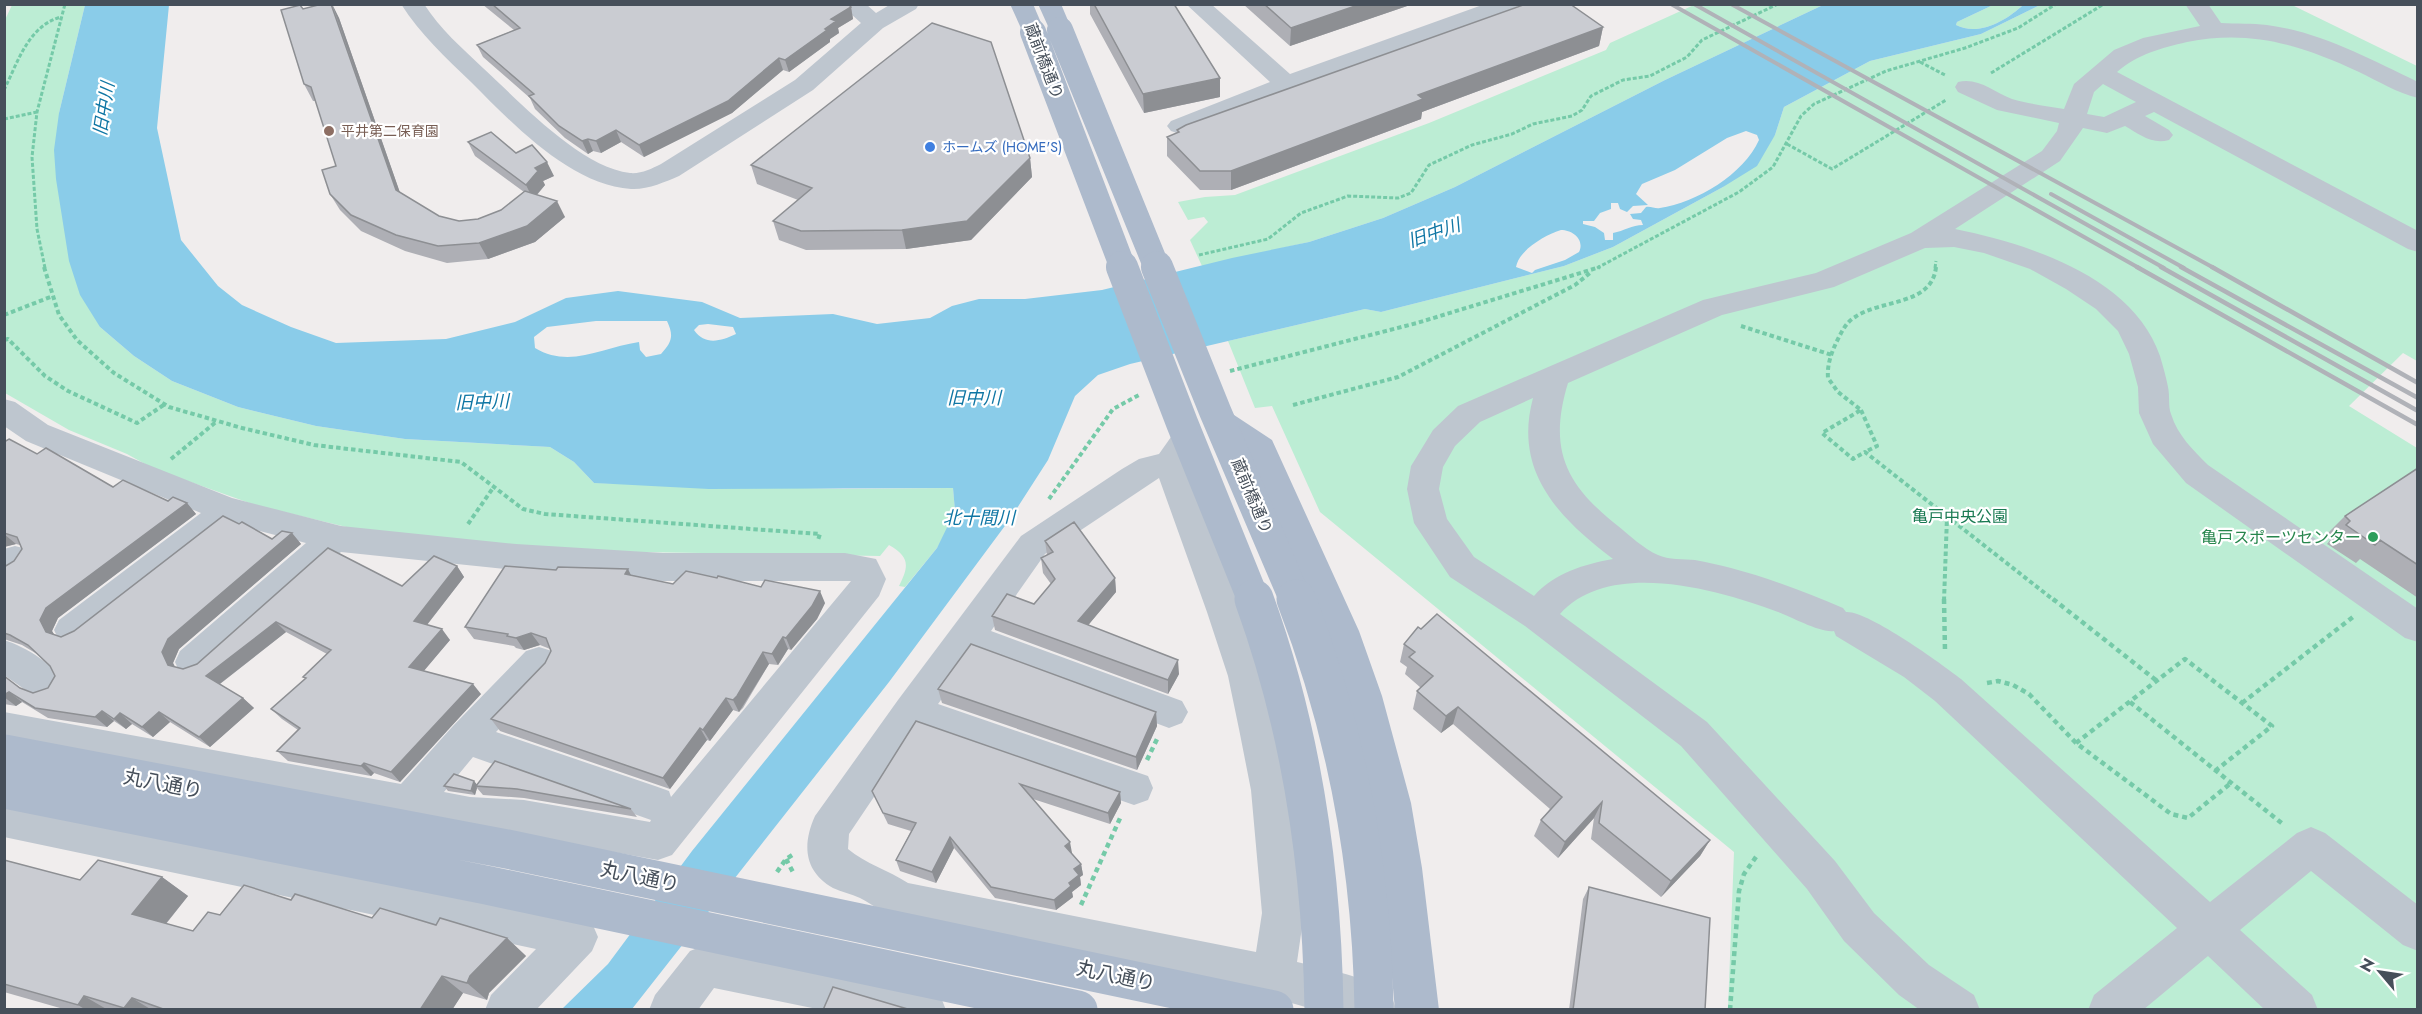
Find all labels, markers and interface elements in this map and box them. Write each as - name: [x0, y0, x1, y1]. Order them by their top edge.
- street label: 蔵前橋通り: [1019, 20, 1069, 102]
- water label: 旧中川: [87, 78, 121, 138]
- place label: 平井第二保育園: [341, 121, 439, 141]
- marker: 平井第二保育園: [322, 124, 336, 138]
- place label: ホームズ (HOME'S): [942, 137, 1062, 157]
- marker: ホームズ (HOME'S): [923, 140, 937, 154]
- water label: 旧中川: [1404, 211, 1466, 254]
- water label: 旧中川: [947, 385, 1003, 411]
- water label: 旧中川: [455, 388, 511, 416]
- street label: 蔵前橋通り: [1226, 455, 1278, 537]
- water label: 北十間川: [943, 505, 1017, 531]
- park label: 亀戸中央公園: [1912, 505, 2008, 528]
- place label: 亀戸スポーツセンター: [2201, 526, 2361, 549]
- marker: 亀戸スポーツセンター: [2366, 530, 2380, 544]
- street label: 丸八通り: [121, 762, 205, 806]
- street label: 丸八通り: [598, 855, 682, 899]
- north arrow: [2350, 942, 2410, 1002]
- street label: 丸八通り: [1074, 954, 1158, 998]
- text: N: [2354, 954, 2380, 976]

